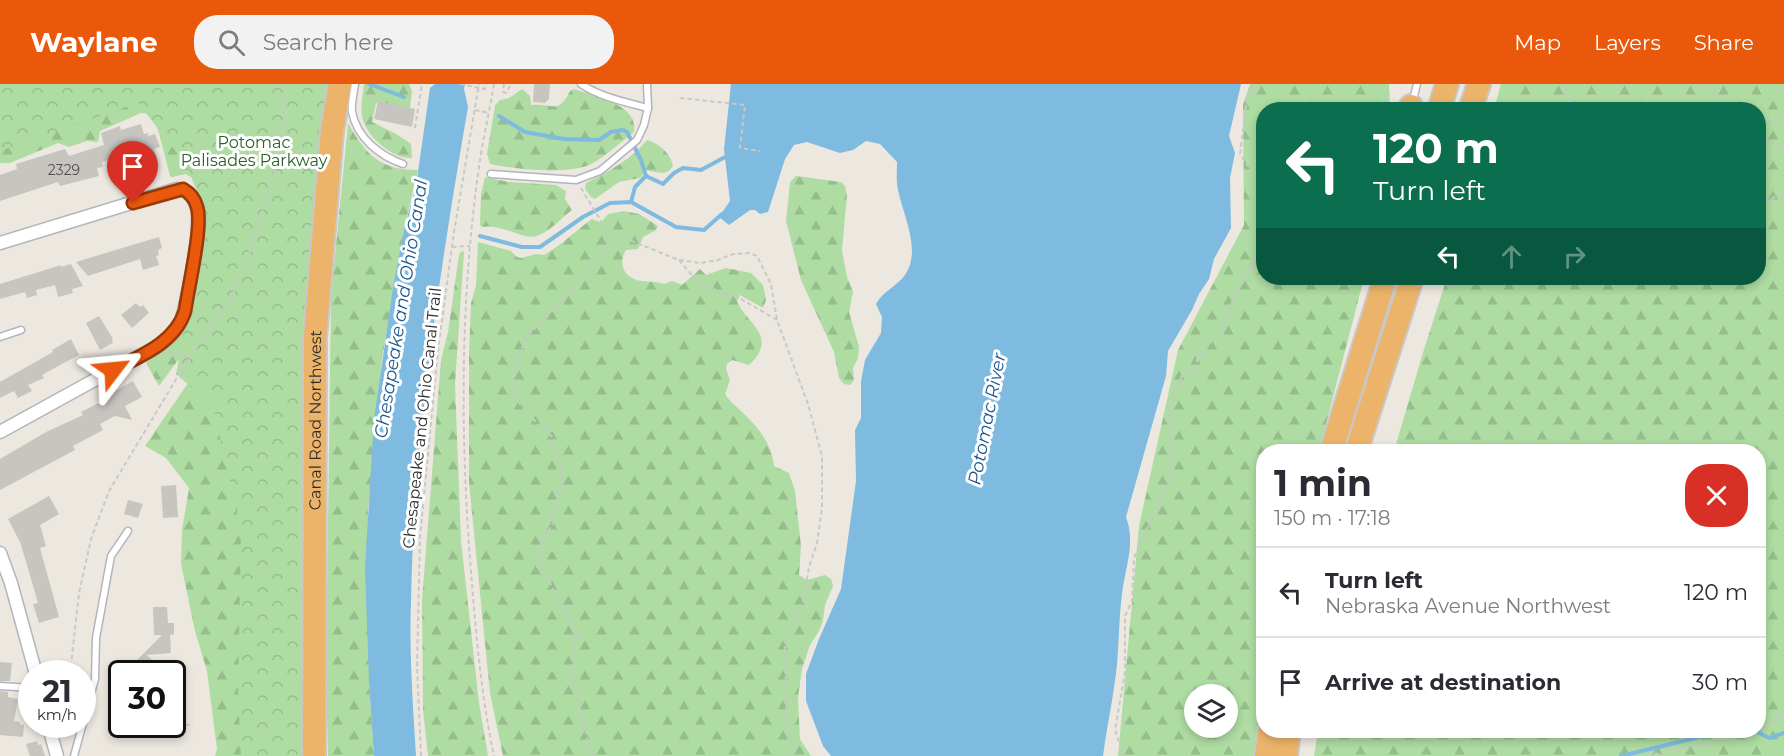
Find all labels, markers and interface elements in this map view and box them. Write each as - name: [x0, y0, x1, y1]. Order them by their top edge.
- search box: [194, 15, 614, 69]
- text: Waylane: [30, 25, 158, 59]
- icon: search: [215, 26, 248, 59]
- text: Search here: [263, 29, 393, 56]
- text: Map: [1514, 30, 1561, 55]
- text: Layers: [1594, 30, 1661, 55]
- text: Share: [1694, 30, 1754, 55]
- text: 120 m: [1373, 122, 1499, 174]
- icon: left: [1274, 126, 1352, 204]
- park label: Potomac Palisades Parkway: [181, 133, 328, 170]
- pin: [107, 141, 158, 203]
- icon: arrive: [116, 150, 149, 183]
- house number: 2329: [48, 161, 80, 179]
- text: Turn left: [1373, 174, 1486, 207]
- water label: Chesapeake and Ohio Canal: [370, 178, 432, 440]
- icon: left: [1432, 240, 1465, 273]
- icon: ahead: [1495, 240, 1528, 273]
- icon: right: [1558, 240, 1591, 273]
- street label: Chesapeake and Ohio Canal Trail: [399, 287, 445, 549]
- street label: Canal Road Northwest: [305, 329, 325, 510]
- position arrow: [81, 338, 145, 402]
- water label: Potomac River: [963, 350, 1011, 487]
- text: 1 min: [1274, 461, 1372, 505]
- button: close: [1685, 464, 1748, 527]
- text: 150 m · 17:18: [1274, 506, 1391, 530]
- text: Turn left: [1325, 567, 1423, 594]
- icon: left: [1274, 576, 1307, 609]
- text: 120 m: [1684, 579, 1748, 606]
- text: Nebraska Avenue Northwest: [1325, 594, 1611, 618]
- speed limit sign: 30: [108, 660, 186, 738]
- icon: arrive: [1274, 666, 1307, 699]
- text: Arrive at destination: [1325, 669, 1561, 696]
- text: 30 m: [1692, 669, 1748, 696]
- text: 21: [42, 673, 72, 710]
- map controls: [1184, 684, 1238, 738]
- button: layers: [1184, 684, 1238, 738]
- text: km/h: [37, 705, 77, 724]

